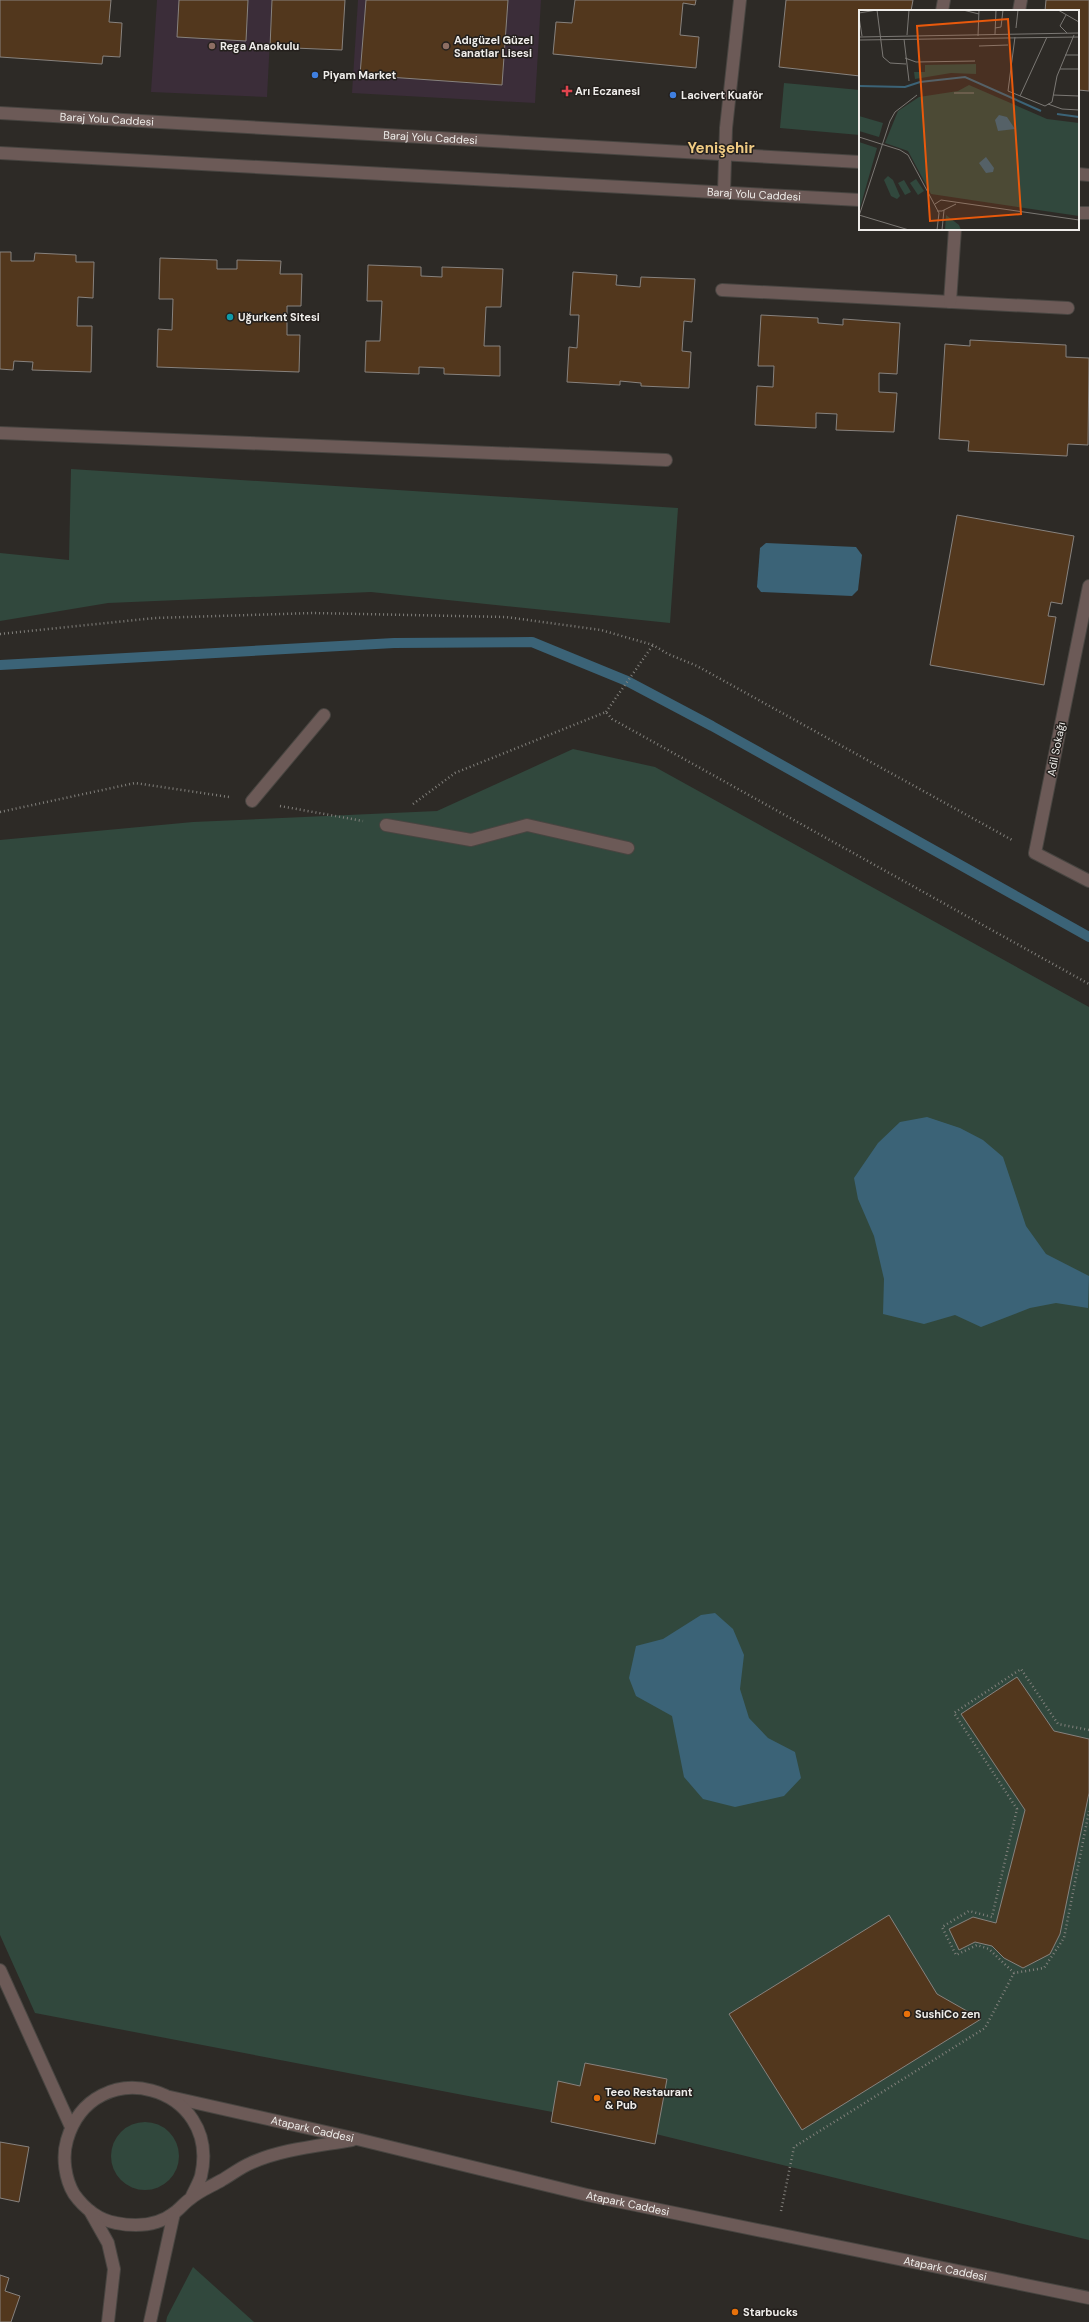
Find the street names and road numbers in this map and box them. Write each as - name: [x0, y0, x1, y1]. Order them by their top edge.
- street label: Baraj Yolu Caddesi: [59, 109, 154, 129]
- street label: Baraj Yolu Caddesi: [383, 128, 478, 147]
- street label: Baraj Yolu Caddesi: [707, 185, 801, 204]
- street label: Adil Sokağı: [1044, 721, 1068, 777]
- street label: Atapark Caddesi: [270, 2113, 355, 2145]
- street label: Atapark Caddesi: [585, 2188, 671, 2219]
- street label: Atapark Caddesi: [902, 2253, 988, 2284]

